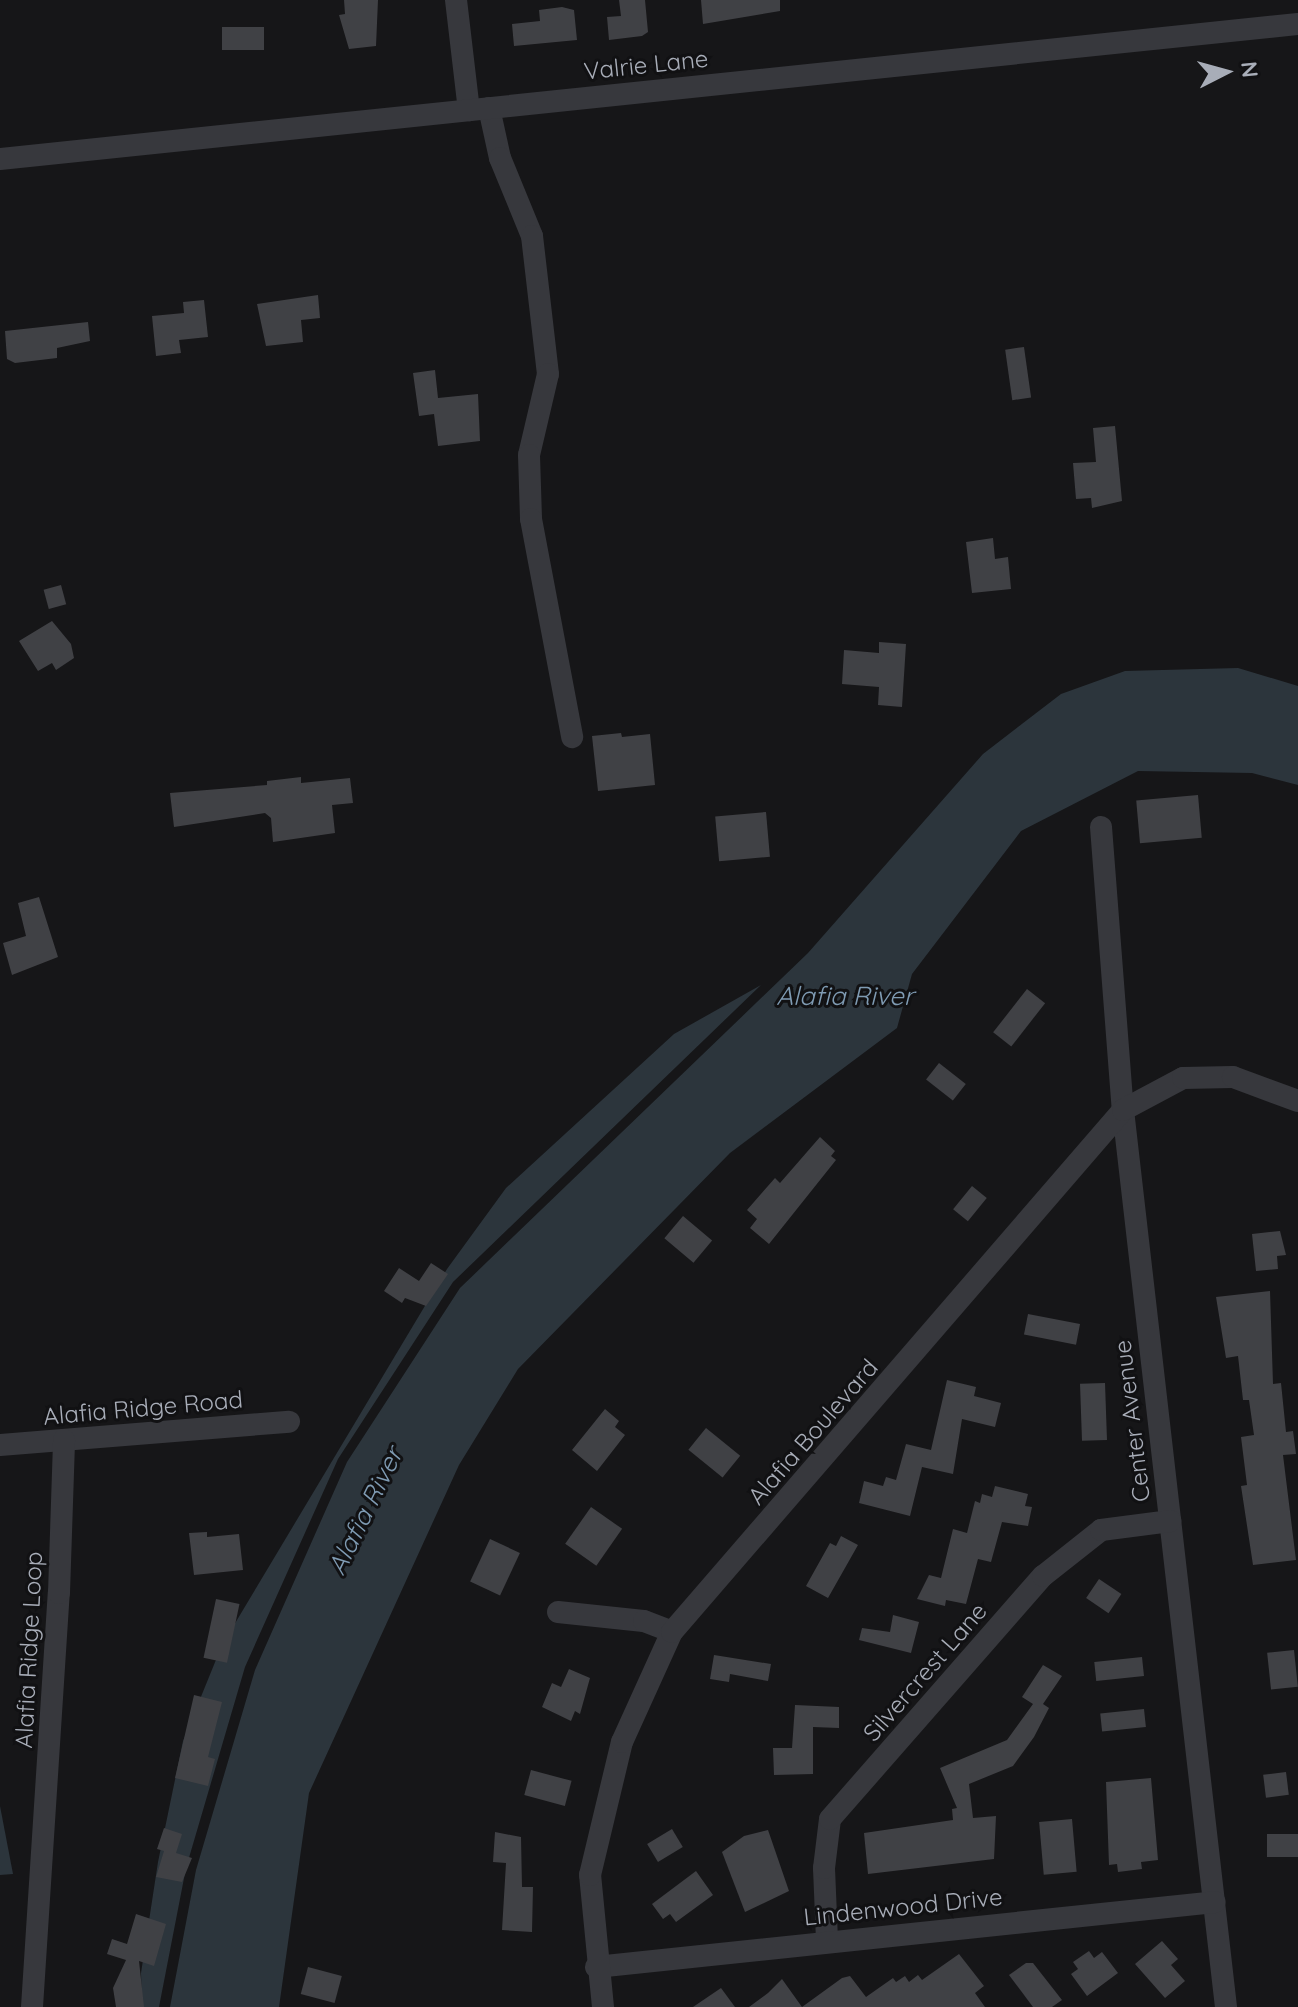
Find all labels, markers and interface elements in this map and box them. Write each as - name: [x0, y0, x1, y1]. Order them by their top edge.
- north arrow: [1186, 32, 1266, 112]
- street label: Valrie Lane: [582, 44, 710, 86]
- text: N: [1235, 60, 1265, 79]
- water label: Alafia River: [776, 980, 914, 1012]
- street label: Center Avenue: [1108, 1339, 1156, 1503]
- street label: Alafia Boulevard: [742, 1353, 884, 1511]
- street label: Alafia Ridge Road: [42, 1385, 244, 1431]
- water label: Alafia River: [321, 1442, 409, 1580]
- street label: Alafia Ridge Loop: [9, 1551, 49, 1749]
- street label: Silvercrest Lane: [857, 1597, 993, 1747]
- street label: Lindenwood Drive: [802, 1882, 1004, 1932]

